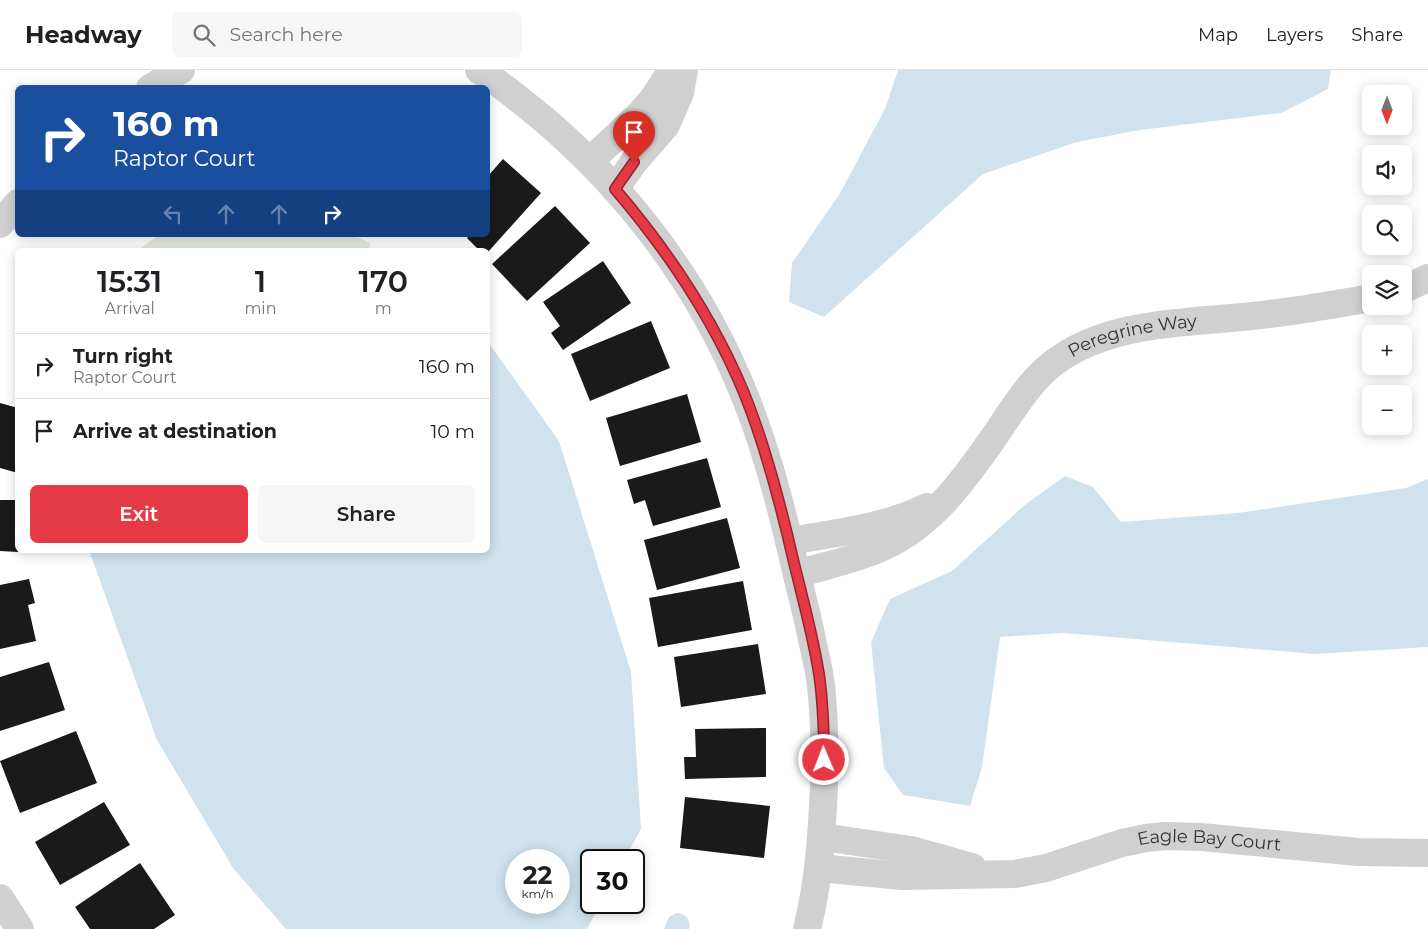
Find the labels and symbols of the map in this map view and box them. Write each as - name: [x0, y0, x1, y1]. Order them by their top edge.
- north arrow: [1362, 85, 1412, 135]
- pin: [613, 111, 655, 162]
- street label: Peregrine Way: [1064, 310, 1198, 362]
- position arrow: [797, 733, 849, 785]
- street label: Eagle Bay Court: [1135, 825, 1282, 856]
- speed limit sign: 30: [580, 849, 645, 914]

